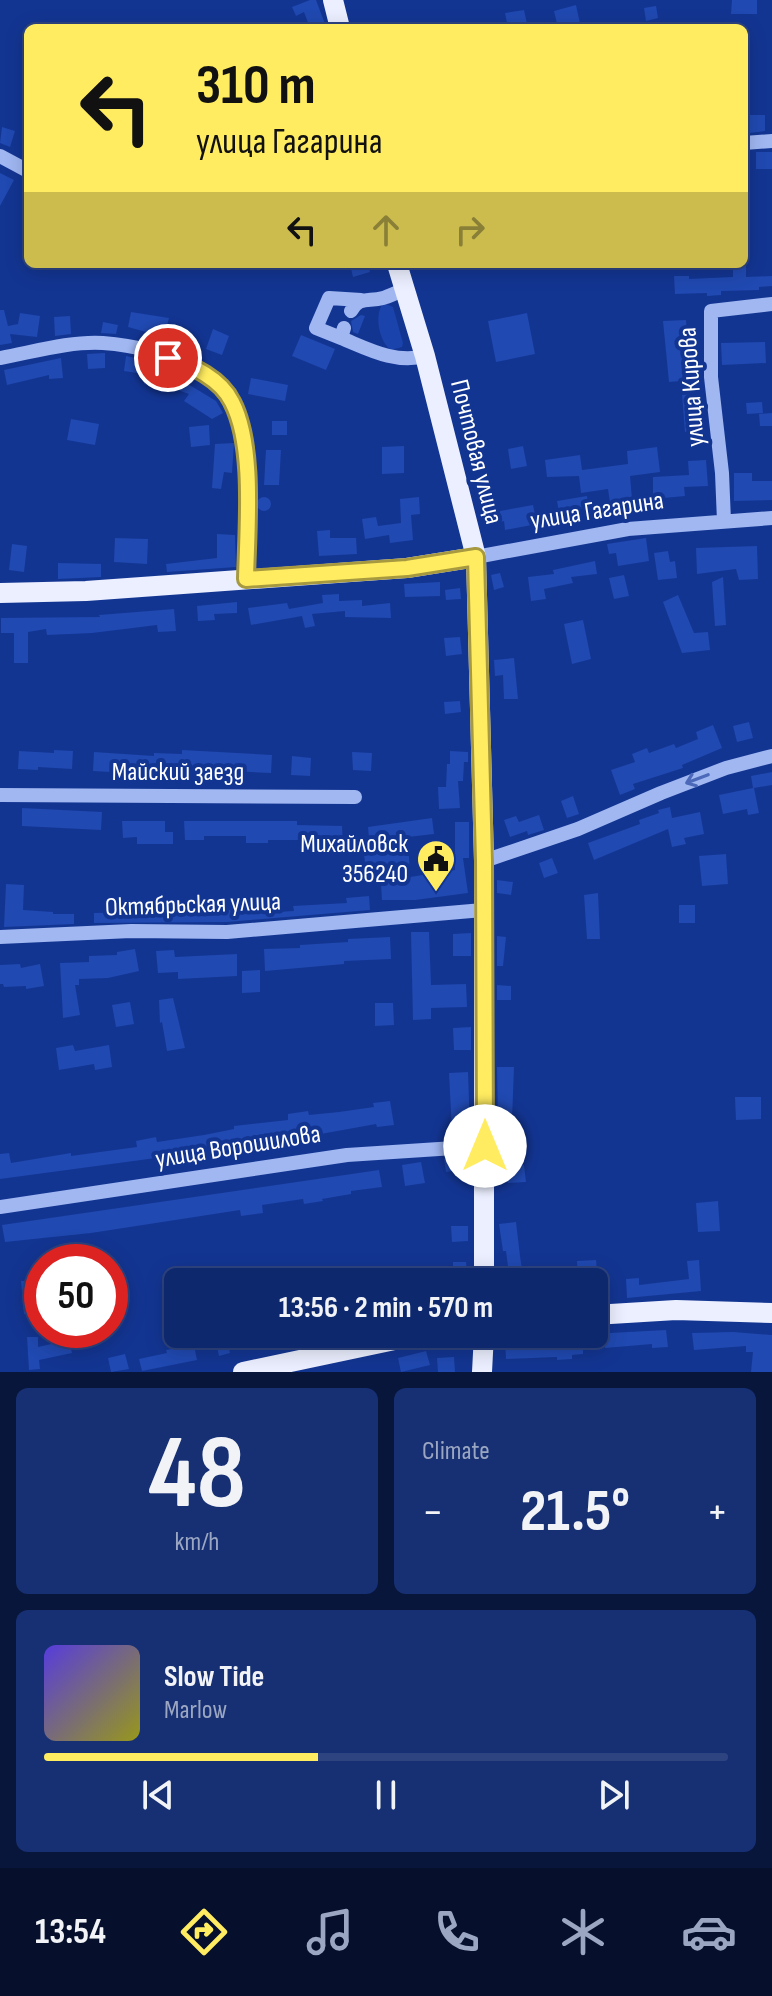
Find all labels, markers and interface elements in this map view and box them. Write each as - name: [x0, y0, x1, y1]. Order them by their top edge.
- text: 310 m: [196, 53, 316, 120]
- icon: left: [64, 56, 168, 160]
- text: улица Гагарина: [196, 121, 383, 164]
- icon: left: [280, 208, 324, 252]
- icon: ahead: [364, 208, 408, 252]
- icon: right: [448, 208, 492, 252]
- pin: [134, 324, 202, 392]
- street label: улица Кирова: [672, 326, 712, 448]
- icon: arrive: [146, 336, 190, 380]
- street label: Почтовая улица: [443, 377, 509, 527]
- street label: улица Гагарина: [528, 485, 666, 537]
- street label: Майский заезд: [112, 757, 244, 788]
- one-way arrow: [686, 773, 710, 787]
- place label: Михайловск 356240: [300, 829, 408, 890]
- public building icon: Михайловск 356240: [415, 838, 457, 893]
- street label: Октябрьская улица: [104, 886, 282, 924]
- position arrow: [443, 1104, 527, 1188]
- street label: улица Ворошилова: [153, 1119, 323, 1175]
- speed limit sign: 50: [24, 1244, 128, 1348]
- text: 13:56 · 2 min · 570 m: [279, 1290, 493, 1326]
- text: 48: [148, 1412, 246, 1537]
- text: Climate: [422, 1436, 490, 1467]
- text: 21.5°: [520, 1476, 630, 1548]
- text: −: [422, 1486, 444, 1539]
- text: +: [706, 1486, 728, 1539]
- text: km/h: [175, 1527, 219, 1558]
- text: Slow Tide: [164, 1659, 264, 1695]
- text: Marlow: [164, 1695, 227, 1726]
- icon: previous: [136, 1773, 180, 1817]
- icon: pause: [364, 1773, 408, 1817]
- icon: next: [592, 1773, 636, 1817]
- icon: directions: [176, 1904, 232, 1960]
- icon: music: [302, 1904, 358, 1960]
- icon: phone: [429, 1904, 485, 1960]
- icon: climate: [555, 1904, 611, 1960]
- icon: car: [681, 1904, 737, 1960]
- text: 13:54: [35, 1911, 106, 1954]

